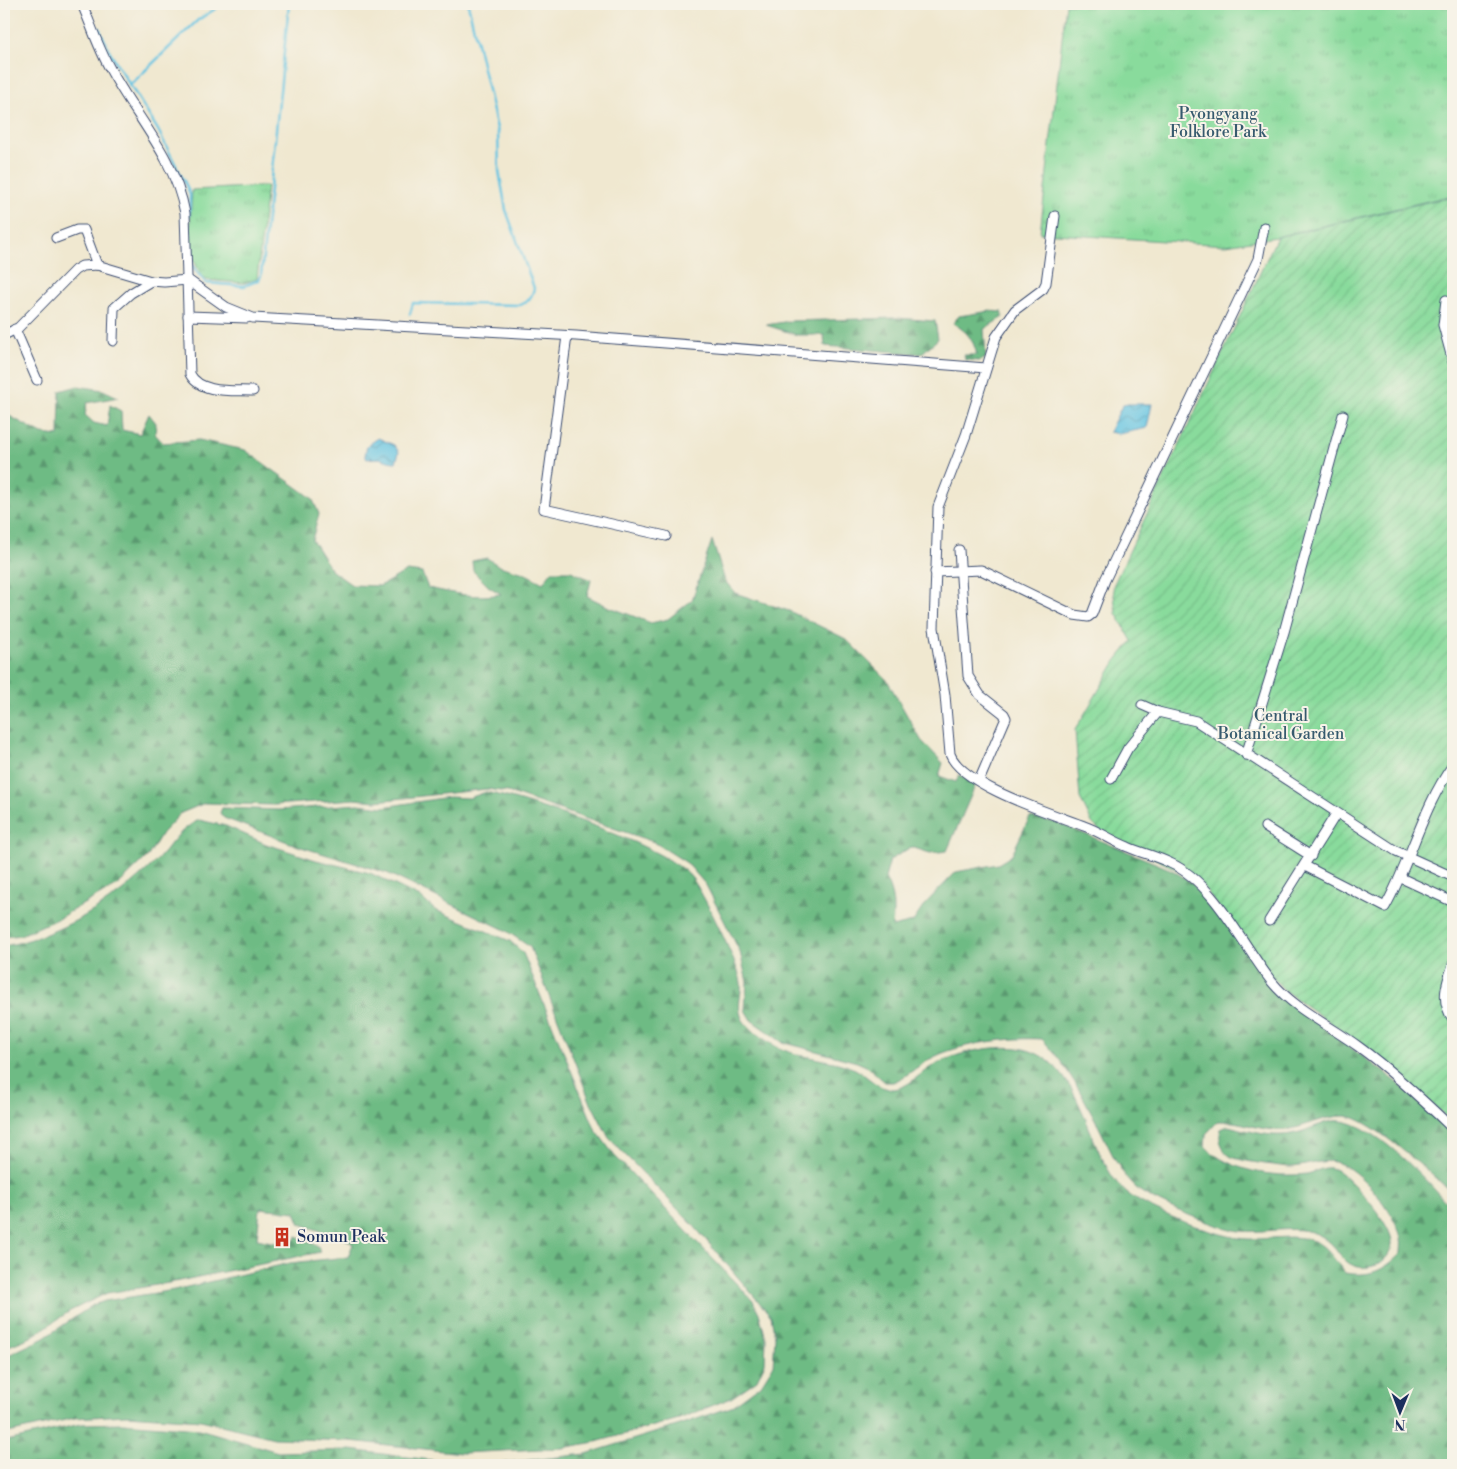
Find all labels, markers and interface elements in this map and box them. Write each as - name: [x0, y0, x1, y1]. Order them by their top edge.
- park label: Pyongyang Folklore Park: [1170, 104, 1268, 142]
- park label: Central Botanical Garden: [1217, 706, 1345, 744]
- building icon: Somun Peak: [271, 1226, 293, 1248]
- place label: Somun Peak: [297, 1227, 387, 1247]
- north arrow: [1374, 1386, 1424, 1436]
- text: N: [1394, 1415, 1405, 1433]

